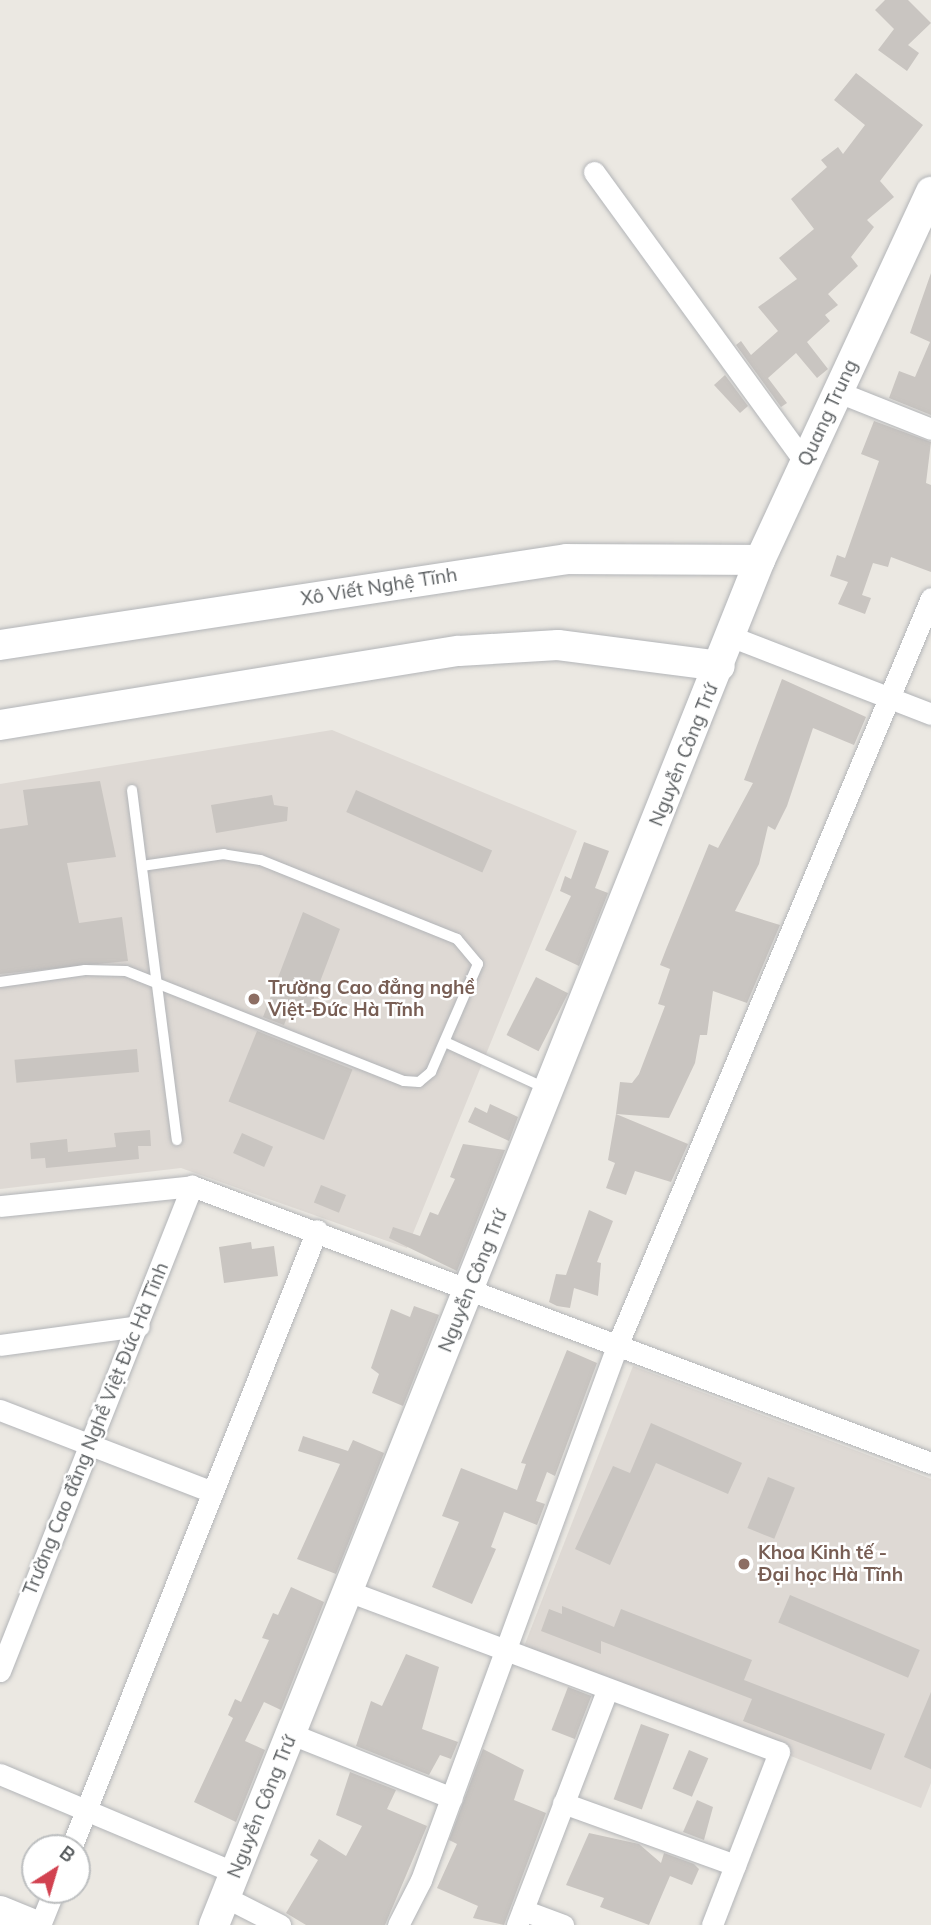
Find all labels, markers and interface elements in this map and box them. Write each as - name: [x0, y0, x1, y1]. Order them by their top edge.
- street label: Quang Trung: [793, 356, 863, 470]
- street label: Xô Viết Nghệ Tĩnh: [299, 563, 459, 611]
- street label: Nguyễn Công Trứ: [645, 680, 723, 830]
- place label: Trường Cao đẳng nghề Việt-Đức Hà Tĩnh: [268, 977, 475, 1021]
- marker: Trường Cao đẳng nghề Việt-Đức Hà Tĩnh: [246, 991, 262, 1007]
- street label: Nguyễn Công Trứ: [434, 1206, 512, 1356]
- street label: Trường Cao đẳng Nghề Việt Đức Hà Tĩnh: [19, 1259, 173, 1599]
- place label: Khoa Kinh tế - Đại học Hà Tĩnh: [758, 1542, 903, 1586]
- marker: Khoa Kinh tế - Đại học Hà Tĩnh: [736, 1556, 752, 1572]
- street label: Nguyễn Công Trứ: [223, 1732, 301, 1882]
- north arrow: [21, 1834, 91, 1904]
- text: B: [55, 1840, 80, 1867]

